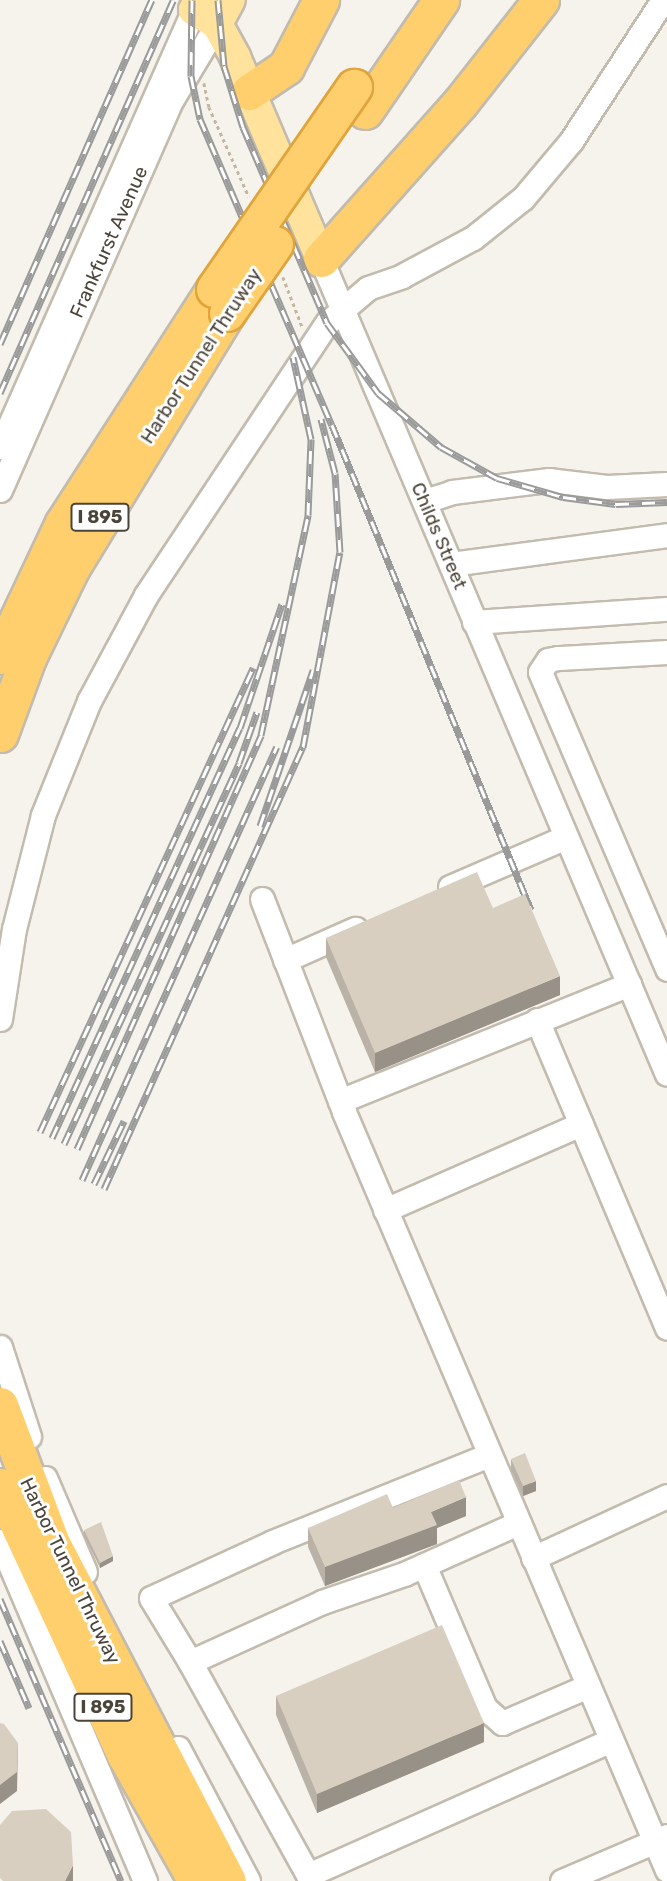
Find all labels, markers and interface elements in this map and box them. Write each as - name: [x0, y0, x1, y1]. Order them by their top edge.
- street label: Frankfurst Avenue: [65, 162, 153, 322]
- street label: Harbor Tunnel Thruway: [135, 263, 267, 449]
- street label: Childs Street: [406, 479, 472, 593]
- road number: I 895: [70, 503, 130, 532]
- street label: Harbor Tunnel Thruway: [15, 1474, 125, 1668]
- road number: I 895: [73, 1692, 133, 1722]

